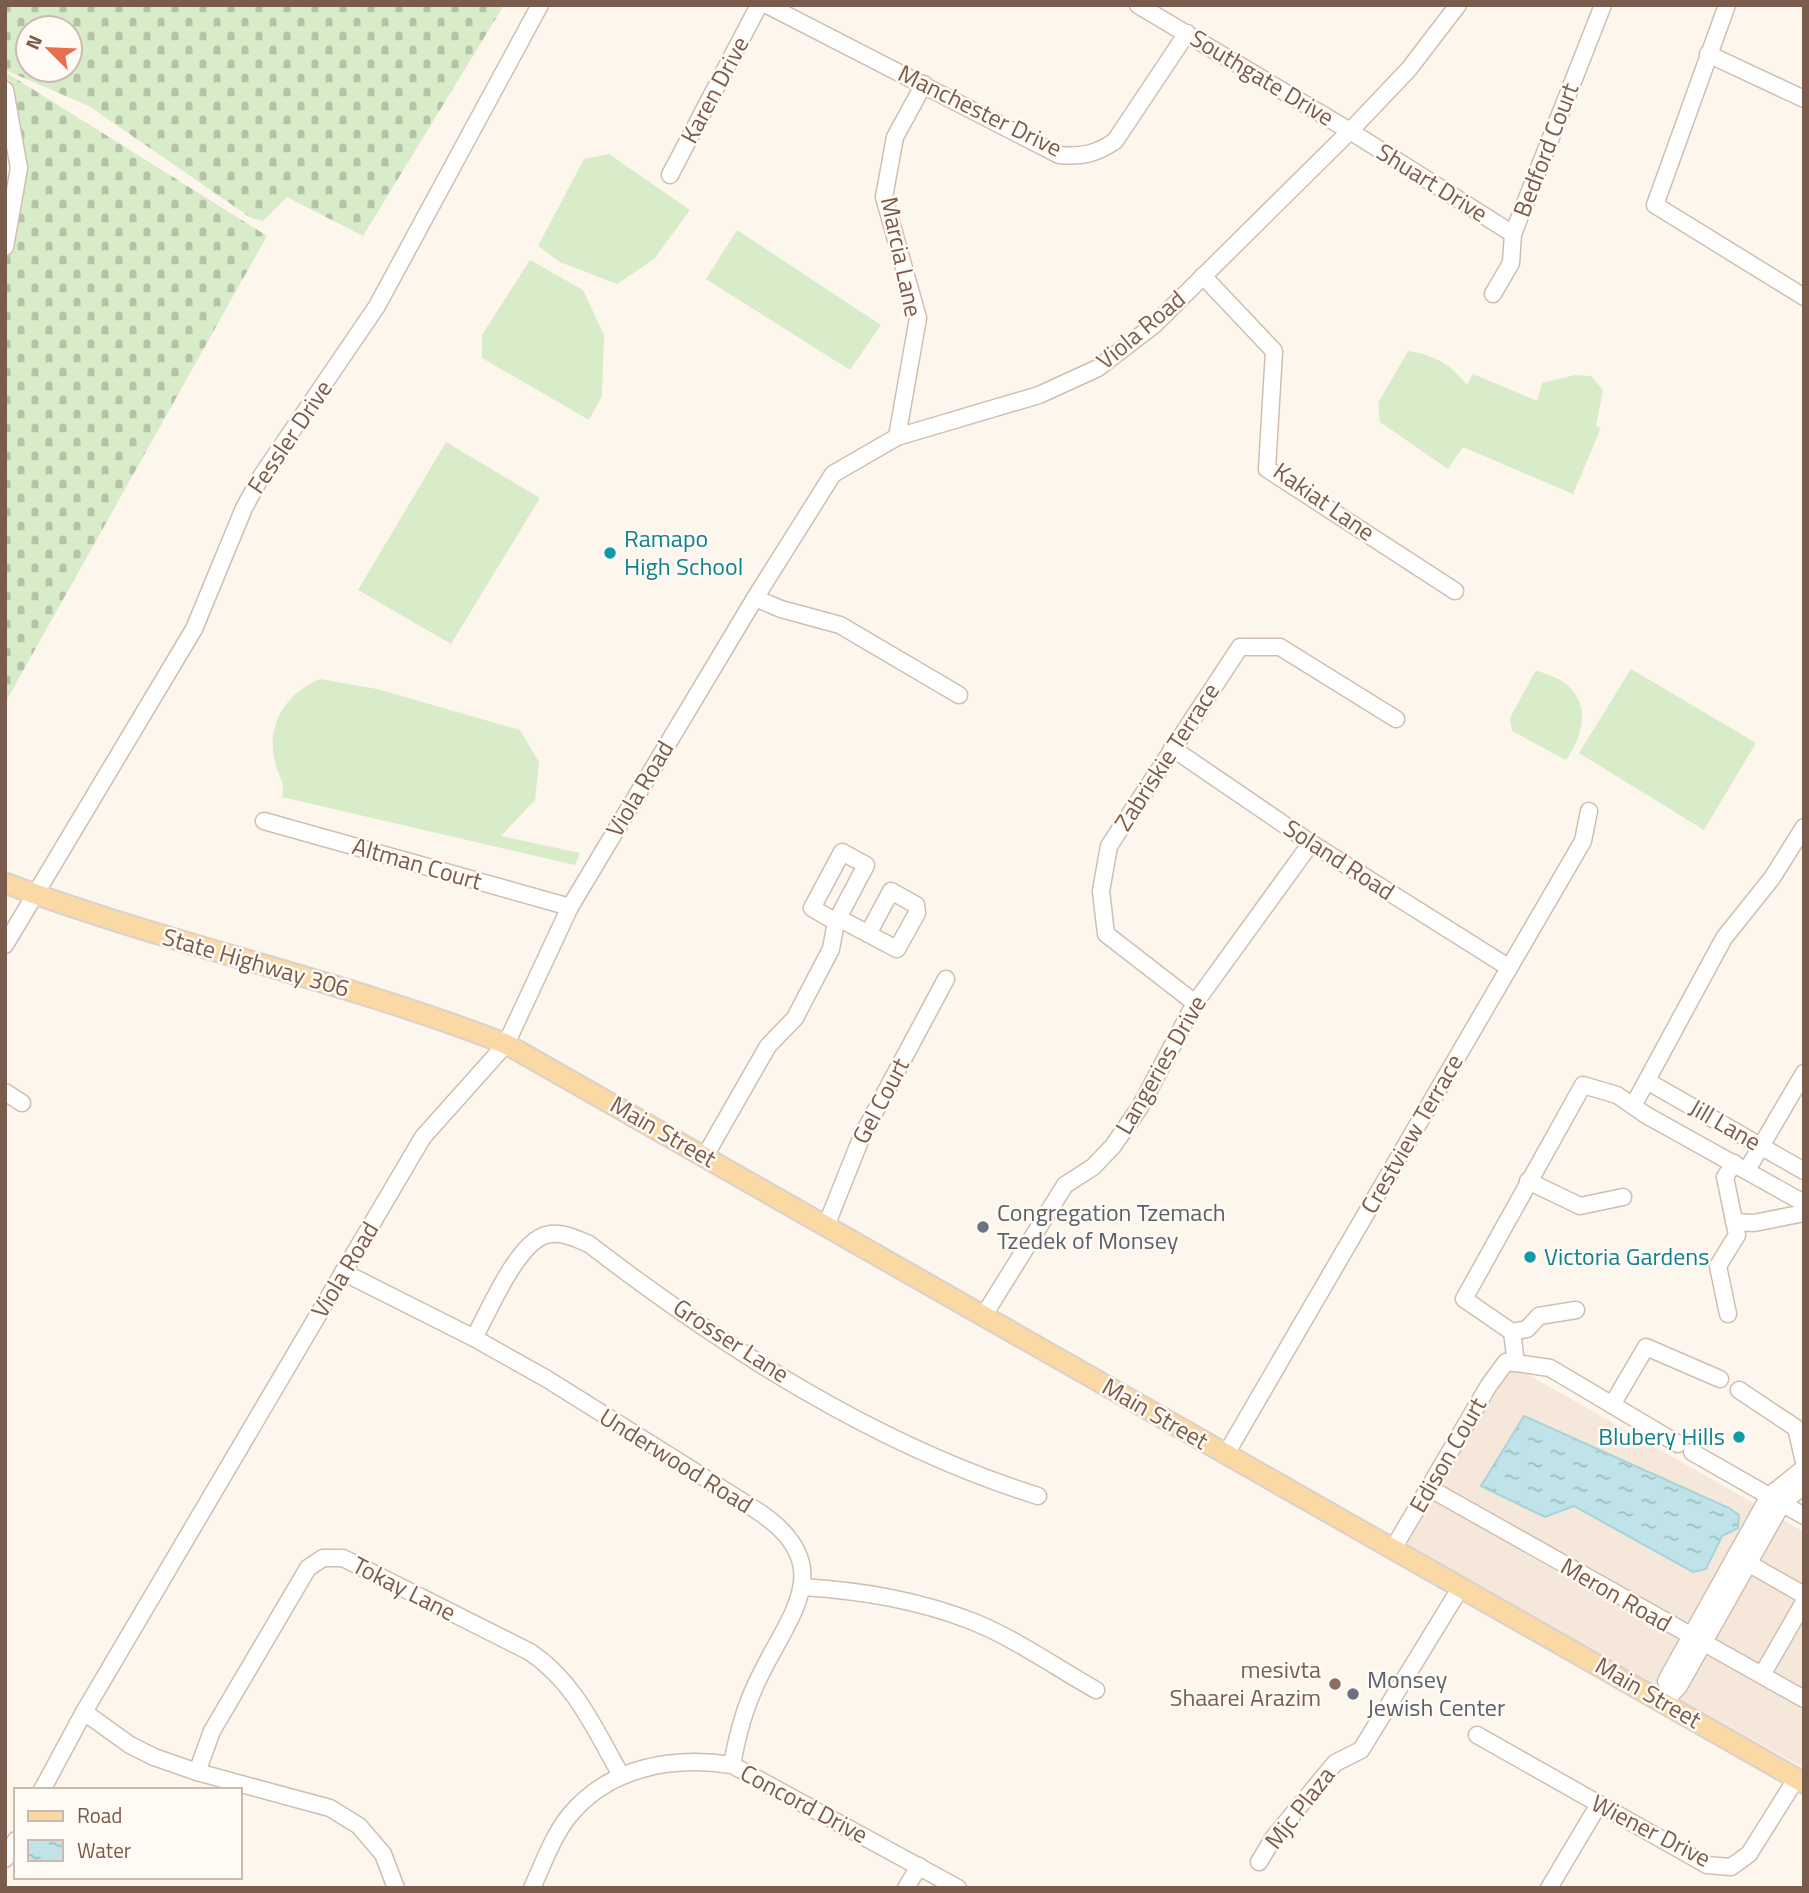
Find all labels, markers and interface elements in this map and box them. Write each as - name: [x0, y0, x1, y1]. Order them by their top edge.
- north arrow: [14, 14, 84, 84]
- street label: Southgate Drive: [1184, 20, 1341, 134]
- text: N: [17, 30, 49, 54]
- street label: Karen Drive: [671, 30, 757, 149]
- street label: Manchester Drive: [892, 55, 1068, 165]
- street label: Bedford Court: [1503, 77, 1587, 222]
- street label: Shuart Drive: [1370, 134, 1495, 231]
- street label: Marcia Lane: [872, 193, 932, 320]
- street label: Viola Road: [1088, 281, 1193, 377]
- street label: Fessler Drive: [238, 372, 341, 501]
- street label: Kakiat Lane: [1266, 453, 1383, 549]
- place label: Ramapo High School: [624, 520, 743, 584]
- marker: Ramapo High School: [602, 545, 618, 561]
- street label: Zabriskie Terrace: [1105, 675, 1228, 838]
- street label: Viola Road: [596, 733, 682, 843]
- street label: Soland Road: [1277, 810, 1402, 909]
- street label: Altman Court: [348, 827, 487, 899]
- street label: State Highway 306: [159, 918, 354, 1006]
- street label: Langeries Drive: [1106, 988, 1215, 1141]
- street label: Crestview Terrace: [1351, 1047, 1471, 1220]
- street label: Gel Court: [842, 1051, 918, 1150]
- street label: Main Street: [604, 1086, 724, 1176]
- street label: Jill Lane: [1683, 1089, 1768, 1159]
- place label: Congregation Tzemach Tzedek of Monsey: [997, 1194, 1226, 1258]
- street label: Viola Road: [301, 1214, 387, 1324]
- marker: Congregation Tzemach Tzedek of Monsey: [975, 1219, 991, 1235]
- place label: Victoria Gardens: [1544, 1238, 1709, 1274]
- marker: Victoria Gardens: [1522, 1249, 1538, 1265]
- street label: Grosser Lane: [666, 1289, 797, 1391]
- street label: Main Street: [1096, 1368, 1216, 1458]
- street label: Edison Court: [1400, 1390, 1495, 1519]
- street label: Underwood Road: [593, 1399, 760, 1522]
- place label: Blubery Hills: [1598, 1418, 1725, 1454]
- marker: Blubery Hills: [1731, 1429, 1747, 1445]
- street label: Tokay Lane: [346, 1547, 462, 1630]
- street label: Meron Road: [1554, 1548, 1679, 1640]
- street label: Main Street: [1589, 1647, 1709, 1737]
- place label: mesivta Shaarei Arazim: [1169, 1651, 1321, 1715]
- place label: Monsey Jewish Center: [1367, 1661, 1505, 1725]
- marker: mesivta Shaarei Arazim: [1327, 1676, 1343, 1692]
- marker: Monsey Jewish Center: [1345, 1686, 1361, 1702]
- street label: Concord Drive: [734, 1754, 875, 1852]
- street label: Mjc Plaza: [1256, 1759, 1343, 1856]
- street label: Wiener Drive: [1585, 1785, 1717, 1876]
- legend: [14, 1788, 242, 1879]
- text: Road: [77, 1799, 122, 1831]
- text: Water: [77, 1834, 131, 1866]

